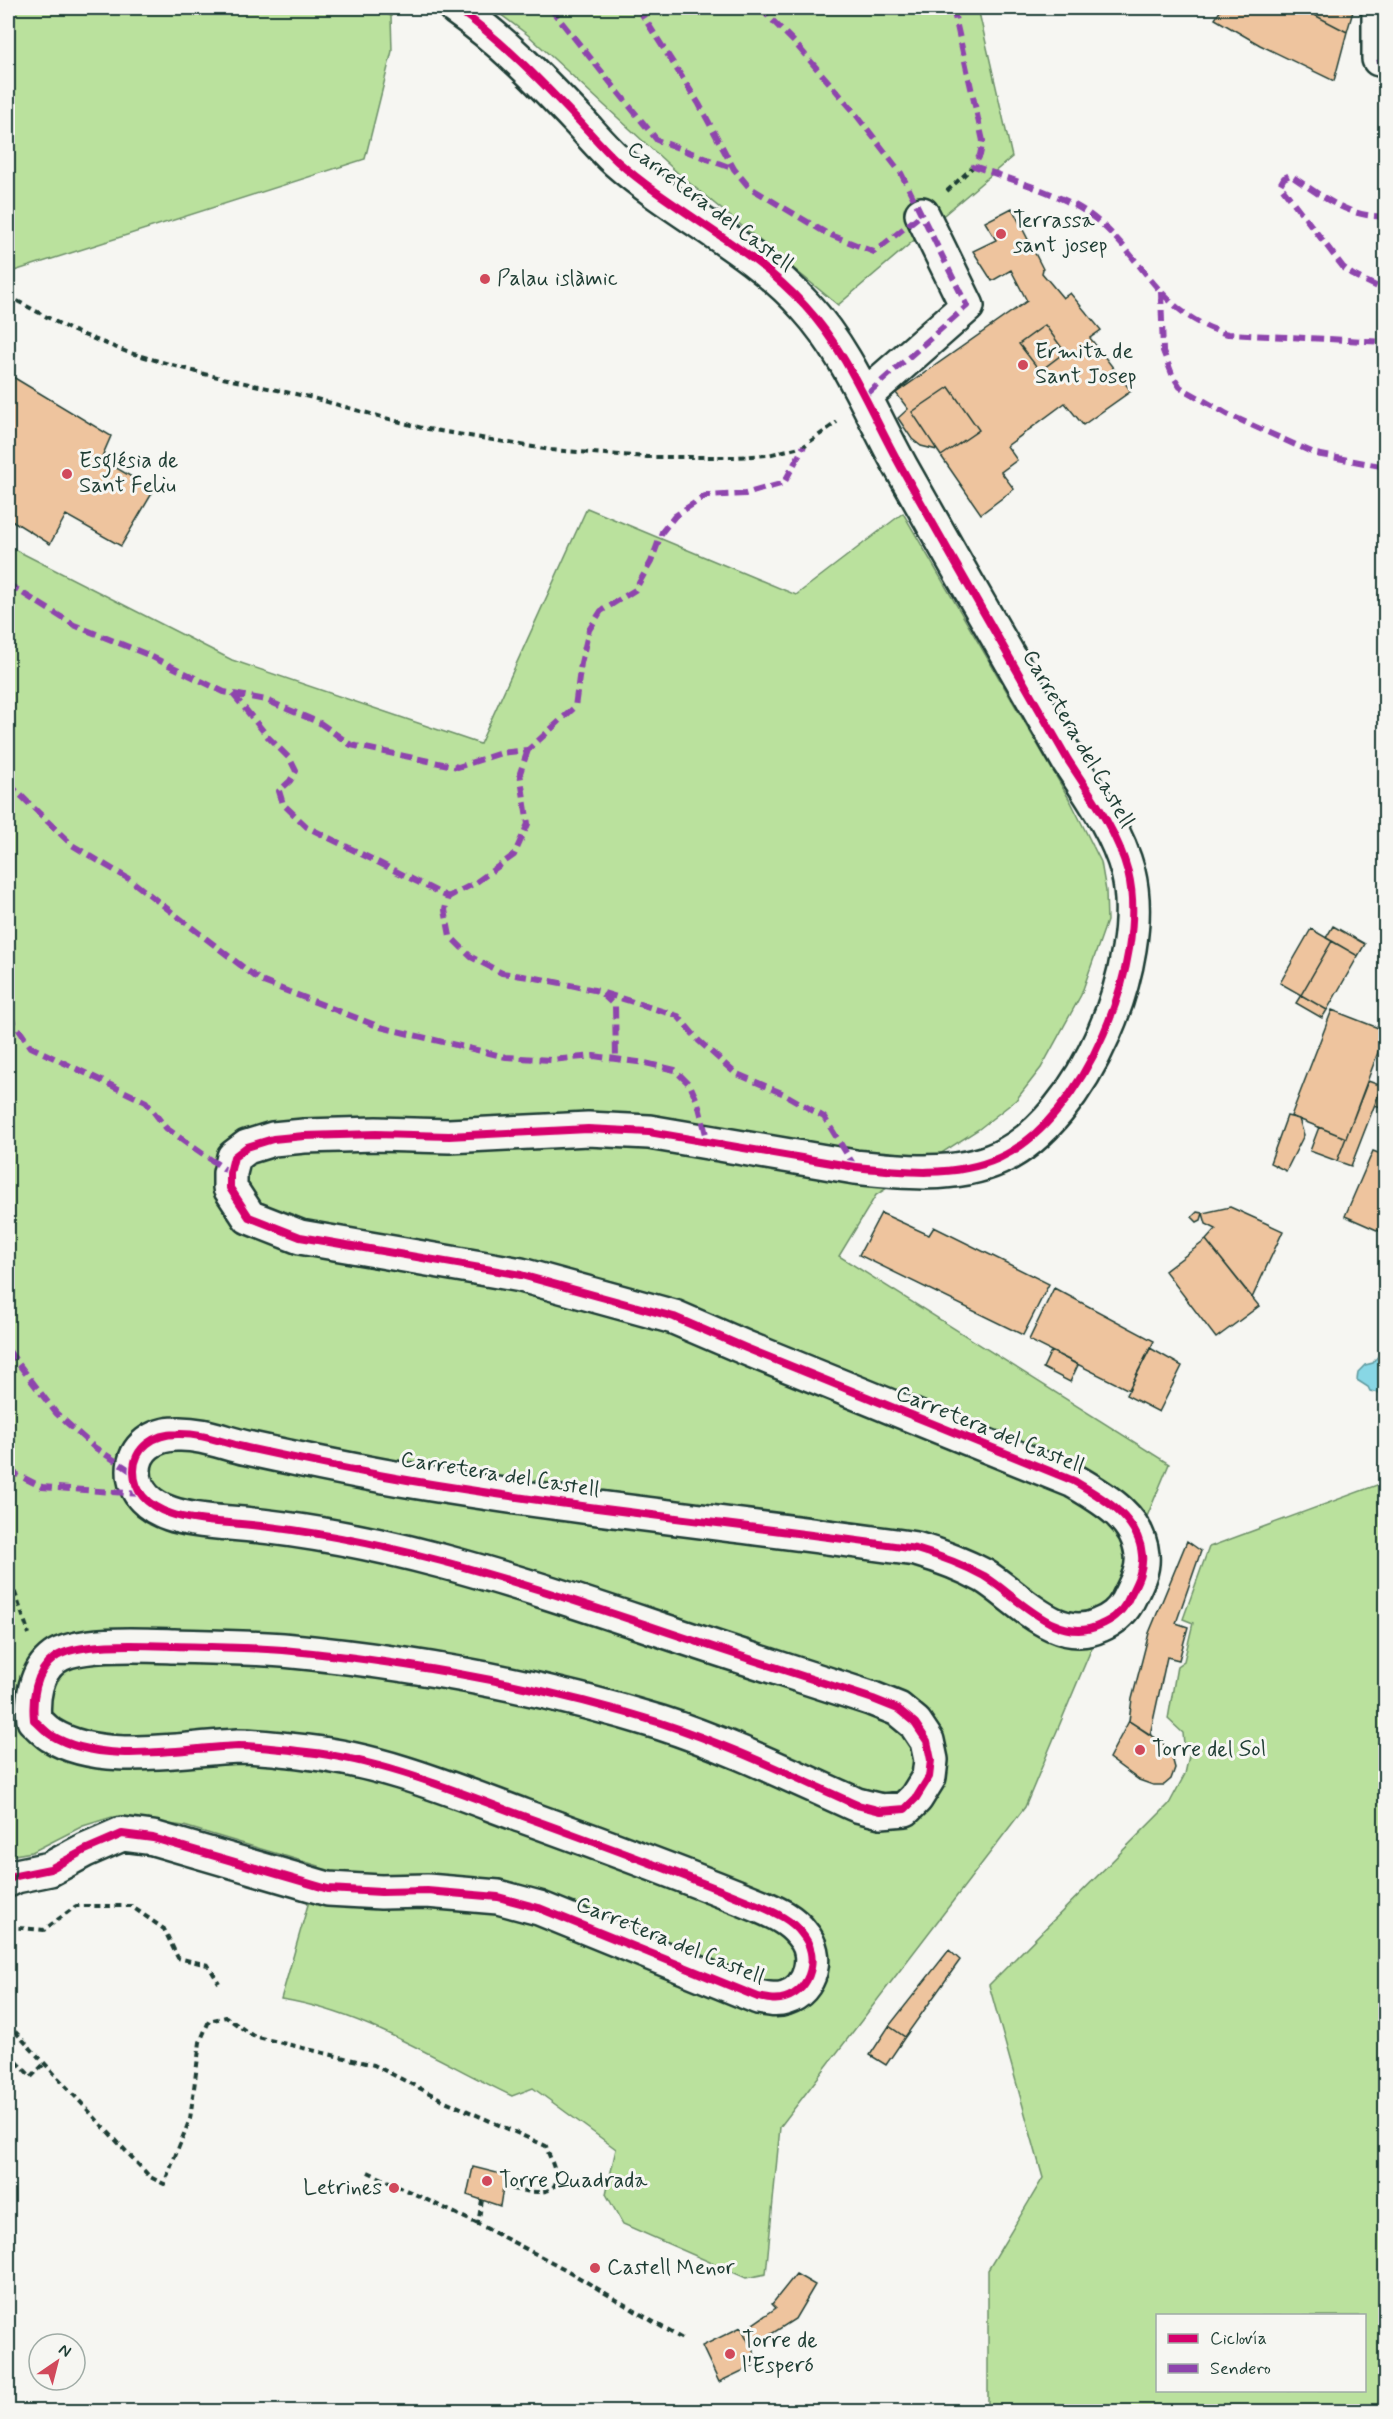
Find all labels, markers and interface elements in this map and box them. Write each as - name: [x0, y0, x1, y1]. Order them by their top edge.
- street label: Carretera del Castell: [621, 135, 799, 279]
- place label: Terrassa sant josep: [1013, 207, 1108, 260]
- marker: Terrassa sant josep: [994, 227, 1008, 241]
- place label: Palau islàmic: [497, 265, 618, 293]
- marker: Palau islàmic: [478, 272, 492, 286]
- place label: Ermita de Sant Josep: [1035, 338, 1137, 391]
- marker: Ermita de Sant Josep: [1016, 358, 1030, 372]
- place label: Església de Sant Feliu: [79, 447, 178, 500]
- marker: Església de Sant Feliu: [60, 467, 74, 481]
- street label: Carretera del Castell: [1016, 645, 1140, 833]
- street label: Carretera del Castell: [892, 1379, 1088, 1481]
- street label: Carretera del Castell: [398, 1445, 602, 1505]
- place label: Torre del Sol: [1152, 1736, 1266, 1764]
- marker: Torre del Sol: [1133, 1743, 1147, 1757]
- street label: Carretera del Castell: [572, 1890, 768, 1992]
- place label: Torre Quadrada: [499, 2167, 648, 2195]
- place label: Letrines: [303, 2174, 382, 2202]
- marker: Torre Quadrada: [480, 2174, 494, 2188]
- marker: Letrines: [387, 2181, 401, 2195]
- place label: Castell Menor: [607, 2254, 736, 2282]
- marker: Castell Menor: [588, 2261, 602, 2275]
- legend: [1156, 2314, 1366, 2392]
- place label: Torre de l'Esperó: [742, 2327, 818, 2380]
- text: Ciclovía: [1210, 2327, 1267, 2351]
- north arrow: [27, 2332, 87, 2392]
- text: N: [54, 2339, 75, 2363]
- marker: Torre de l'Esperó: [723, 2347, 737, 2361]
- text: Sendero: [1210, 2357, 1271, 2381]

